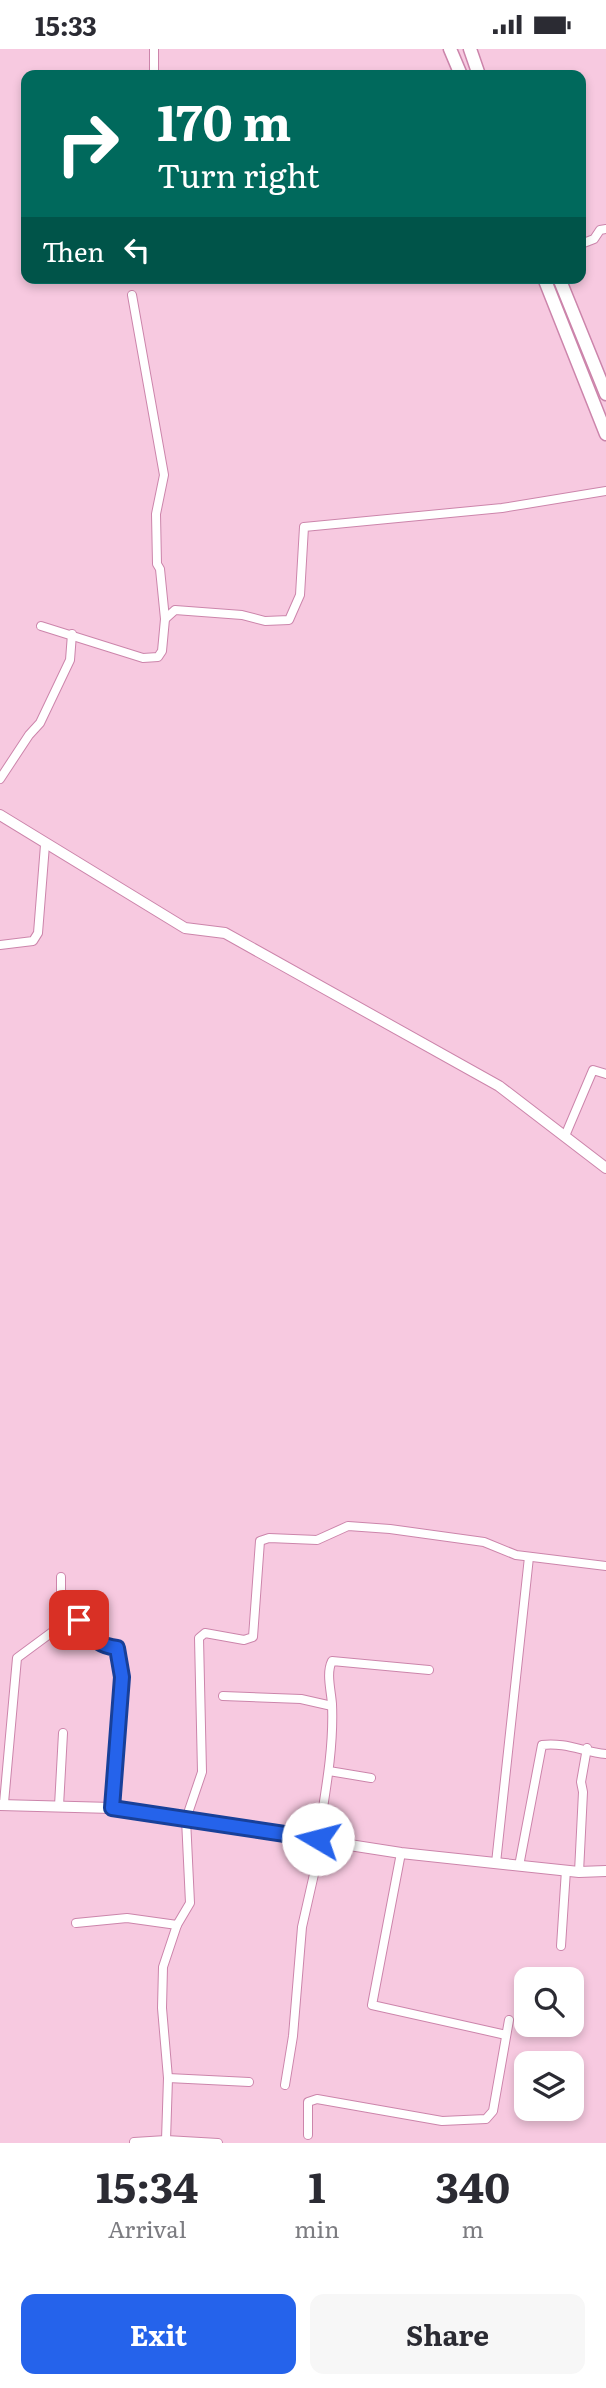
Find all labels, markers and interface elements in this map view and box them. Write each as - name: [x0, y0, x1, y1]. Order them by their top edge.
- text: 15:33: [35, 5, 97, 44]
- text: 170 m: [157, 83, 291, 156]
- icon: right: [42, 98, 133, 189]
- text: Turn right: [157, 150, 319, 198]
- text: Then: [42, 231, 104, 270]
- icon: left: [118, 231, 156, 269]
- pin: [49, 1590, 109, 1650]
- icon: arrive: [60, 1601, 98, 1639]
- position arrow: [281, 1802, 355, 1876]
- map controls: [514, 1967, 584, 2121]
- button: search: [514, 1967, 584, 2037]
- button: layers: [514, 2051, 584, 2121]
- text: 15:34: [96, 2154, 198, 2216]
- text: 1: [308, 2154, 326, 2216]
- text: 340: [435, 2154, 510, 2216]
- text: Arrival: [108, 2211, 186, 2245]
- text: min: [294, 2211, 340, 2245]
- text: m: [462, 2211, 484, 2245]
- button: Exit: [21, 2294, 296, 2374]
- button: Share: [310, 2294, 585, 2374]

